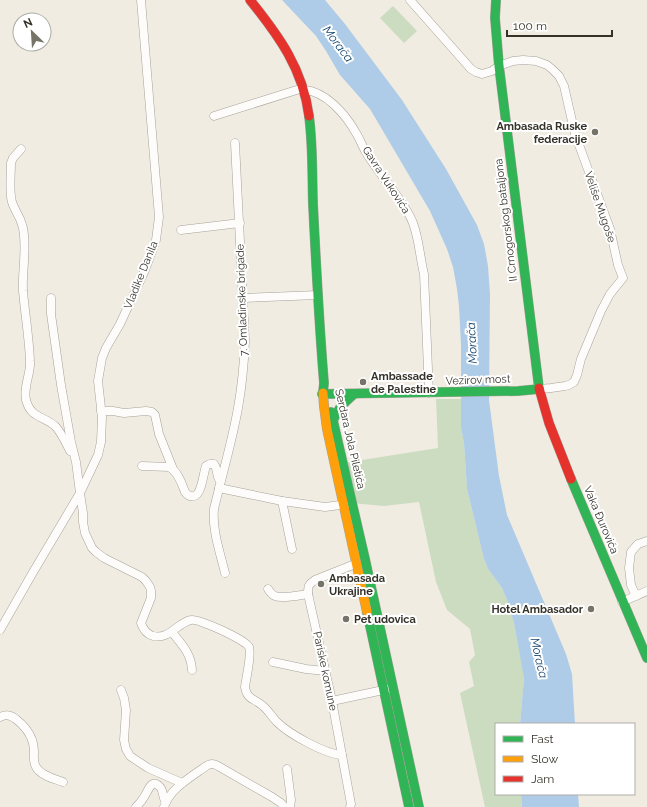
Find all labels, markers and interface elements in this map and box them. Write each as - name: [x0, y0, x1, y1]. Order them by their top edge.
- north arrow: [12, 12, 52, 52]
- scale bar: [507, 12, 612, 38]
- text: N: [21, 16, 35, 31]
- text: 100 m: [513, 19, 547, 33]
- water label: Morača: [320, 23, 356, 65]
- place label: Ambasada Ruske federacije: [496, 120, 587, 146]
- marker: Ambasada Ruske federacije: [590, 127, 600, 137]
- street label: Gavra Vukovića: [359, 144, 413, 216]
- street label: II Crnogorskog bataljona: [492, 158, 520, 282]
- street label: Veliše Mugoše: [582, 170, 618, 245]
- street label: Vladike Danila: [121, 239, 161, 311]
- street label: 7. Omladinske brigade: [234, 243, 250, 356]
- water label: Morača: [464, 322, 480, 364]
- place label: Ambassade de Palestine: [371, 370, 437, 396]
- street label: Vezirov most: [445, 372, 511, 388]
- marker: Ambassade de Palestine: [358, 377, 368, 387]
- street label: Serdara Jola Piletića: [332, 388, 368, 490]
- street label: Vaka Đurovića: [581, 484, 621, 556]
- place label: Ambasada Ukrajine: [329, 572, 385, 598]
- marker: Ambasada Ukrajine: [316, 579, 326, 589]
- place label: Hotel Ambasador: [491, 603, 584, 616]
- marker: Hotel Ambasador: [586, 604, 596, 614]
- place label: Pet udovica: [354, 613, 416, 626]
- marker: Pet udovica: [341, 614, 351, 624]
- street label: Pariske komune: [310, 630, 340, 712]
- water label: Morača: [528, 636, 550, 680]
- legend: [495, 723, 635, 795]
- text: Fast: [531, 732, 554, 746]
- text: Slow: [531, 752, 558, 766]
- text: Jam: [531, 772, 554, 786]

